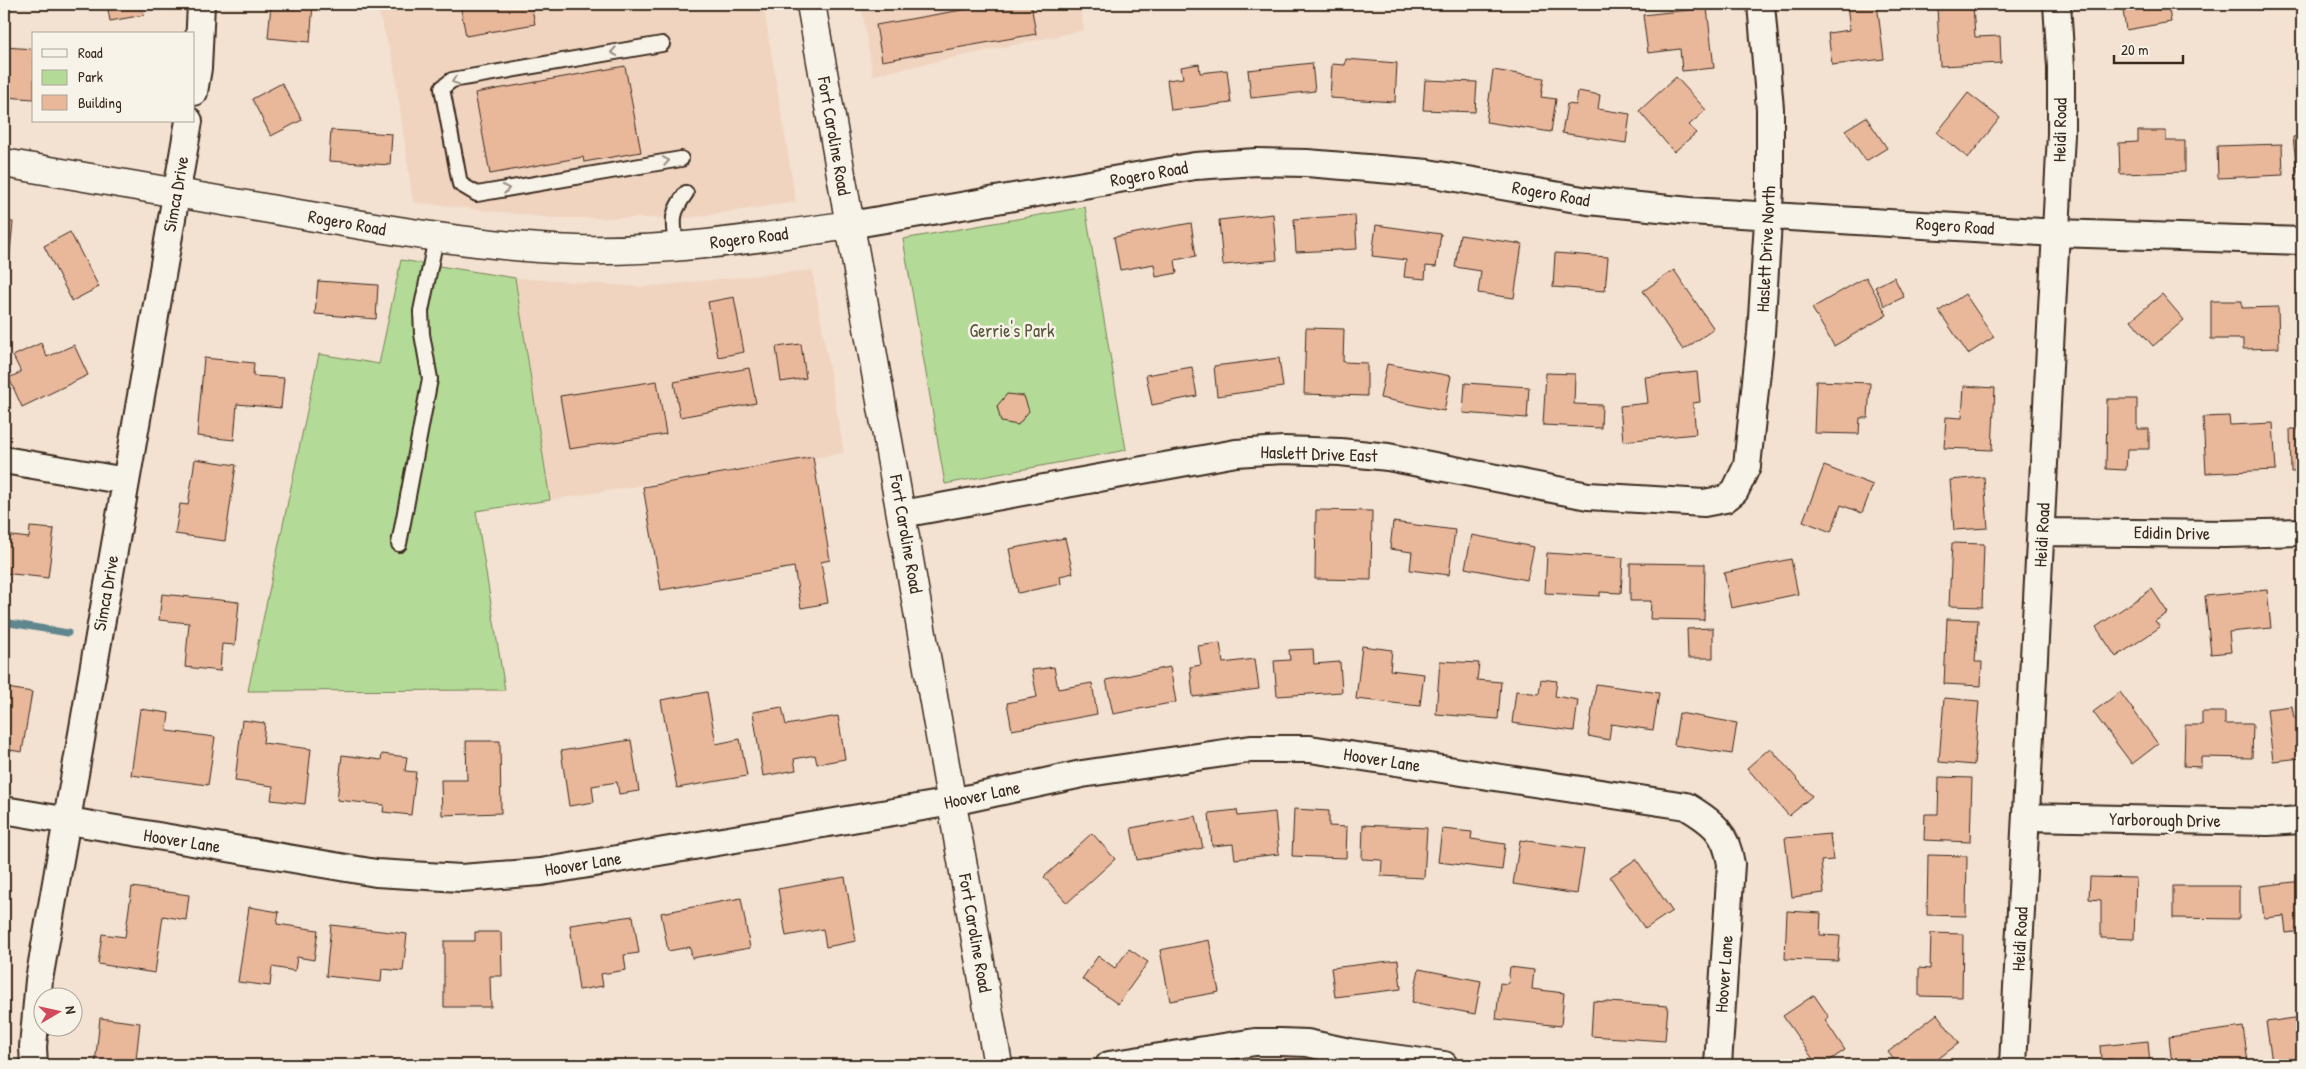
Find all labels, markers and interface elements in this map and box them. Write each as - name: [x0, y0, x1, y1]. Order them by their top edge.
- legend: [32, 32, 195, 122]
- scale bar: [2114, 32, 2182, 64]
- text: 20 m: [2121, 39, 2148, 60]
- text: Road: [78, 42, 103, 63]
- one-way arrow: [610, 46, 618, 56]
- text: Park: [78, 66, 103, 87]
- street label: Fort Caroline Road: [812, 74, 857, 197]
- one-way arrow: [451, 75, 459, 85]
- text: Building: [78, 92, 122, 113]
- street label: Heidi Road: [2046, 98, 2073, 162]
- street label: Simca Drive: [157, 154, 194, 234]
- street label: Rogero Road: [1108, 154, 1190, 193]
- one-way arrow: [662, 157, 671, 167]
- street label: Rogero Road: [1510, 174, 1592, 213]
- one-way arrow: [502, 185, 511, 195]
- street label: Haslett Drive North: [1750, 185, 1781, 313]
- street label: Rogero Road: [306, 203, 388, 242]
- street label: Rogero Road: [1915, 210, 1995, 241]
- street label: Rogero Road: [708, 220, 789, 255]
- park label: Gerrie's Park: [970, 318, 1055, 343]
- street label: Haslett Drive East: [1260, 439, 1379, 468]
- street label: Fort Caroline Road: [884, 472, 929, 595]
- street label: Heidi Road: [2027, 502, 2056, 568]
- street label: Edidin Drive: [2134, 519, 2210, 546]
- street label: Simca Drive: [87, 553, 124, 633]
- street label: Hoover Lane: [1342, 741, 1422, 778]
- street label: Hoover Lane: [941, 774, 1022, 815]
- street label: Yarborough Drive: [2109, 806, 2221, 833]
- street label: Hoover Lane: [142, 822, 222, 859]
- street label: Hoover Lane: [543, 845, 623, 882]
- street label: Fort Caroline Road: [953, 871, 998, 994]
- street label: Heidi Road: [2005, 906, 2034, 972]
- street label: Hoover Lane: [1708, 934, 1739, 1013]
- north arrow: [32, 986, 82, 1036]
- text: N: [61, 1005, 81, 1016]

